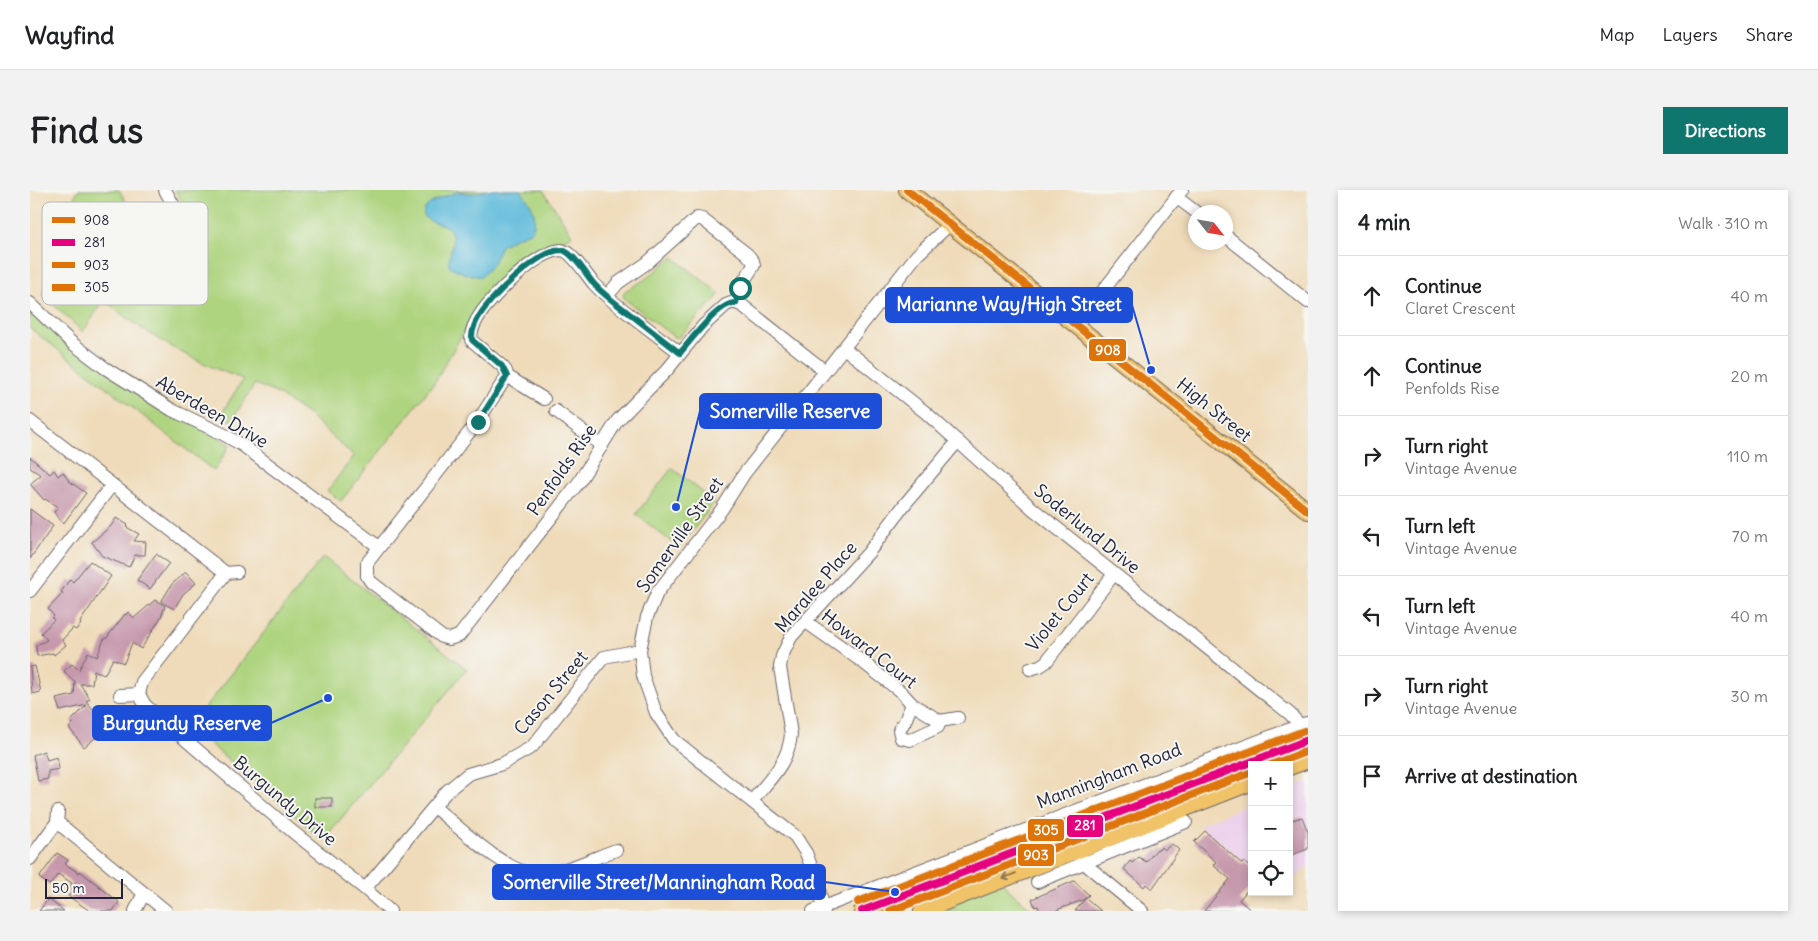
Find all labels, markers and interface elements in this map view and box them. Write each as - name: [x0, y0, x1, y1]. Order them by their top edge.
- text: Wayfind: [25, 20, 114, 50]
- text: Map: [1599, 23, 1634, 46]
- text: Layers: [1662, 23, 1718, 46]
- text: Share: [1746, 23, 1793, 46]
- button: Directions: [1663, 107, 1788, 154]
- text: Find us: [30, 108, 143, 152]
- legend: [42, 202, 208, 305]
- north arrow: [1188, 205, 1233, 250]
- text: 4 min: [1358, 209, 1410, 236]
- text: 908: [84, 211, 109, 229]
- text: Walk · 310 m: [1678, 213, 1768, 233]
- text: 281: [84, 233, 105, 251]
- text: 903: [84, 256, 109, 274]
- text: Continue: [1405, 274, 1482, 298]
- route start: [729, 277, 752, 300]
- text: 305: [84, 278, 109, 296]
- icon: ahead: [1358, 282, 1386, 310]
- text: 40 m: [1730, 286, 1768, 306]
- callout: Marianne Way/High Street: [886, 288, 1132, 322]
- text: Marianne Way/High Street: [896, 292, 1122, 316]
- text: Claret Crescent: [1405, 298, 1516, 318]
- line badge: 908: [1088, 338, 1127, 362]
- text: 908: [1095, 341, 1121, 359]
- text: Continue: [1405, 354, 1482, 378]
- icon: ahead: [1358, 362, 1386, 390]
- text: 20 m: [1731, 366, 1768, 386]
- street label: Aberdeen Drive: [152, 370, 272, 453]
- street label: High Street: [1172, 372, 1256, 447]
- text: Penfolds Rise: [1405, 378, 1500, 398]
- callout: Somerville Reserve: [700, 394, 881, 428]
- text: Somerville Reserve: [710, 399, 870, 423]
- route end: [467, 411, 490, 434]
- street label: Penfolds Rise: [522, 420, 602, 520]
- text: Turn right: [1405, 434, 1488, 458]
- icon: right: [1358, 442, 1386, 470]
- text: 110 m: [1727, 446, 1768, 466]
- text: Vintage Avenue: [1405, 458, 1517, 478]
- street label: Somerville Street: [631, 472, 728, 597]
- street label: Soderlund Drive: [1030, 479, 1145, 578]
- text: Turn left: [1405, 514, 1475, 538]
- icon: left: [1358, 522, 1386, 550]
- text: 70 m: [1732, 526, 1768, 546]
- street label: Maralee Place: [770, 536, 862, 637]
- text: Vintage Avenue: [1405, 538, 1517, 558]
- street label: Violet Court: [1021, 567, 1099, 656]
- text: Turn left: [1405, 594, 1475, 618]
- icon: left: [1358, 602, 1386, 630]
- street label: Howard Court: [817, 604, 922, 693]
- text: 40 m: [1730, 606, 1768, 626]
- text: Vintage Avenue: [1405, 618, 1517, 638]
- street label: Cason Street: [509, 646, 593, 740]
- text: Turn right: [1405, 674, 1488, 698]
- icon: right: [1358, 682, 1386, 710]
- text: 30 m: [1731, 686, 1768, 706]
- text: Vintage Avenue: [1405, 698, 1517, 718]
- callout: Burgundy Reserve: [93, 706, 271, 740]
- text: Burgundy Reserve: [103, 711, 261, 735]
- street label: Manningham Road: [1033, 737, 1185, 814]
- street label: Burgundy Drive: [229, 751, 342, 851]
- map controls: [1248, 761, 1293, 896]
- button: +: [1248, 761, 1293, 806]
- icon: arrive: [1358, 762, 1386, 790]
- text: Arrive at destination: [1405, 764, 1578, 788]
- button: −: [1248, 806, 1293, 851]
- line badge: 281: [1066, 814, 1104, 838]
- text: 281: [1074, 816, 1096, 834]
- line badge: 305: [1027, 818, 1065, 842]
- text: 305: [1033, 821, 1059, 839]
- line badge: 903: [1017, 843, 1055, 867]
- text: 903: [1023, 846, 1049, 864]
- button: locate: [1248, 851, 1293, 896]
- callout: Somerville Street/Manningham Road: [493, 865, 825, 899]
- text: Somerville Street/Manningham Road: [503, 870, 815, 894]
- one-way arrow: [1002, 872, 1017, 882]
- scale bar: [45, 876, 122, 899]
- text: 50 m: [52, 879, 85, 897]

